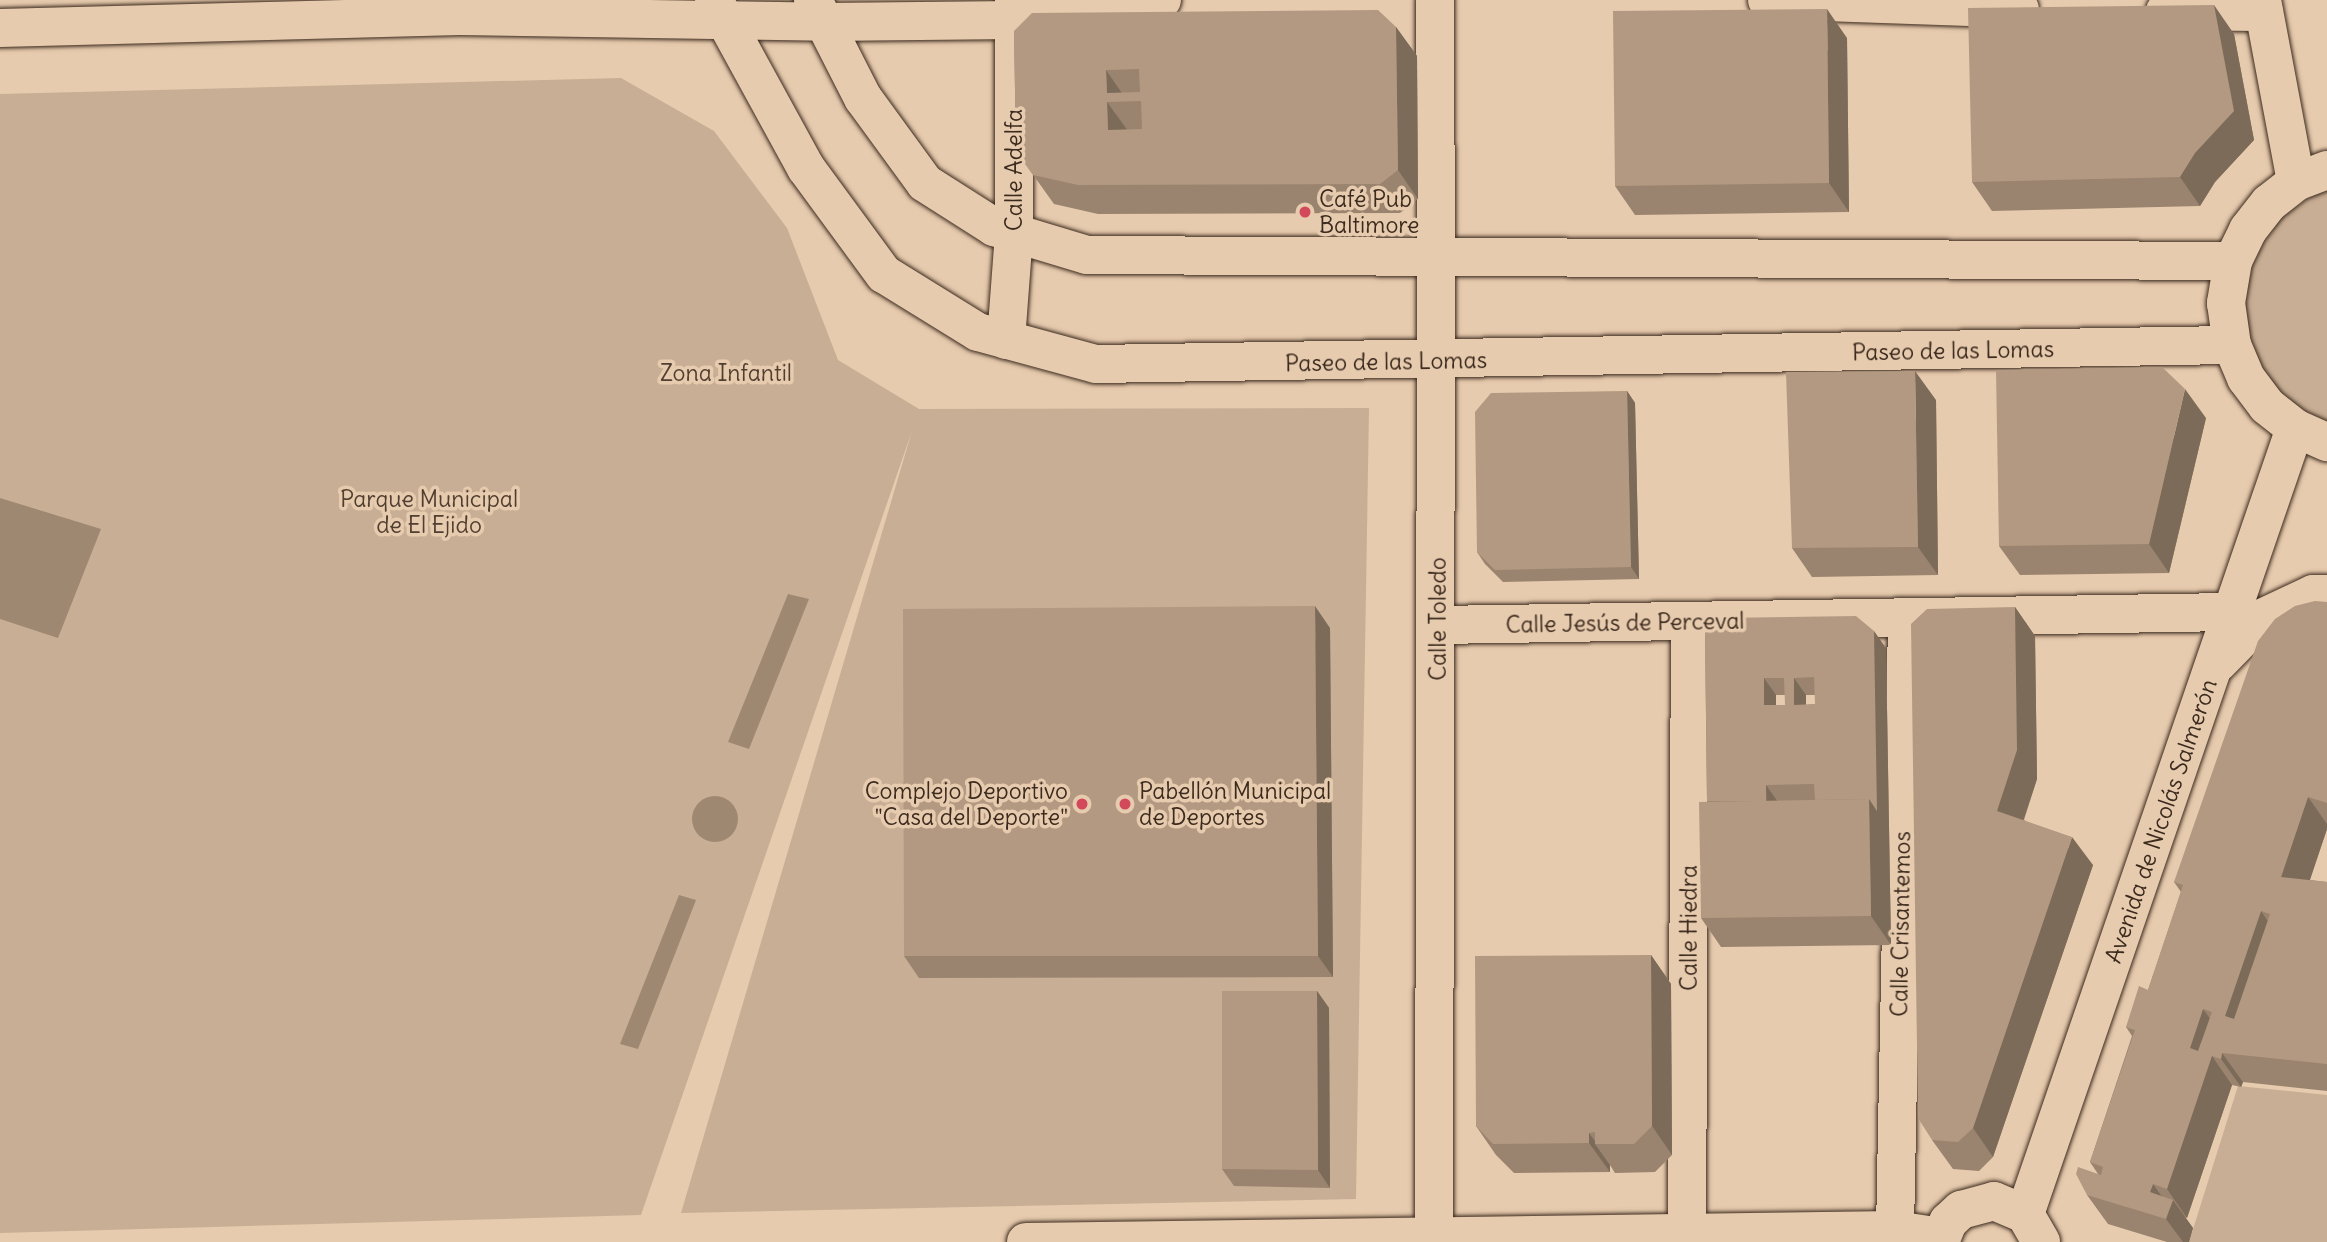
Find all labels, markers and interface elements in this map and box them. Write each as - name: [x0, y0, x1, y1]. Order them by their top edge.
- street label: Calle Adelfa: [1000, 109, 1028, 231]
- place label: Café Pub Baltimore: [1319, 185, 1419, 239]
- marker: Café Pub Baltimore: [1297, 204, 1313, 220]
- street label: Paseo de las Lomas: [1852, 335, 2054, 367]
- street label: Paseo de las Lomas: [1285, 346, 1487, 378]
- park label: Zona Infantil: [660, 359, 792, 387]
- park label: Parque Municipal de El Ejido: [340, 485, 518, 539]
- street label: Calle Toledo: [1424, 557, 1452, 681]
- street label: Calle Jesús de Perceval: [1505, 607, 1745, 639]
- street label: Avenida de Nicolás Salmerón: [2099, 675, 2223, 967]
- place label: Complejo Deportivo "Casa del Deporte": [865, 777, 1068, 831]
- place label: Pabellón Municipal de Deportes: [1139, 777, 1331, 831]
- marker: Complejo Deportivo "Casa del Deporte": [1074, 796, 1090, 812]
- marker: Pabellón Municipal de Deportes: [1117, 796, 1133, 812]
- street label: Calle Crisantemos: [1886, 831, 1916, 1017]
- street label: Calle Hiedra: [1675, 865, 1703, 991]

